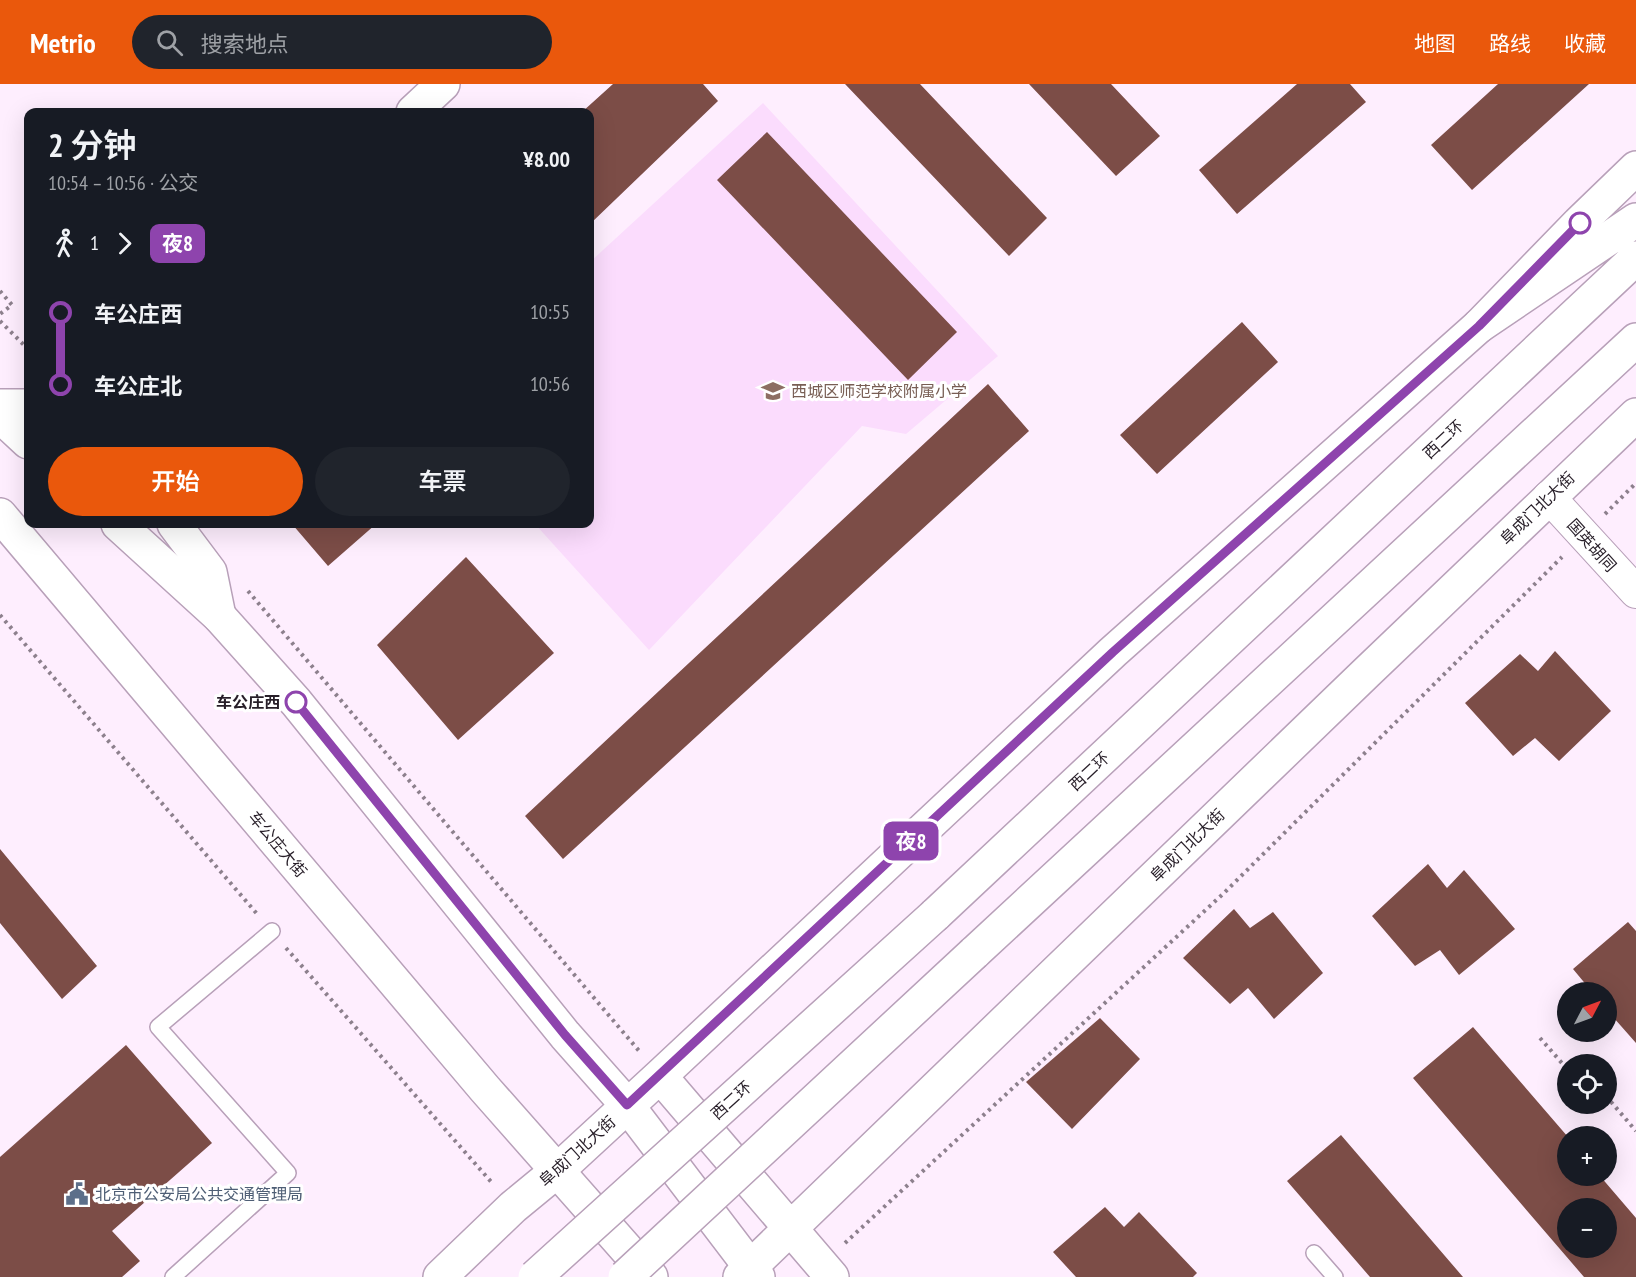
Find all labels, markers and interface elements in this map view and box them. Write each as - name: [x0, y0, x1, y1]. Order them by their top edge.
- search box: [132, 15, 552, 69]
- text: Metrio: [30, 24, 96, 61]
- icon: search: [153, 26, 186, 59]
- text: 搜索地点: [201, 30, 289, 58]
- text: 地图: [1414, 30, 1456, 57]
- text: 路线: [1489, 30, 1531, 57]
- text: 收藏: [1564, 30, 1606, 57]
- text: 2 分钟: [48, 123, 137, 166]
- text: ¥8.00: [523, 145, 570, 173]
- text: 10:54 – 10:56 · 公交: [48, 170, 199, 196]
- unlabelled marker: [1569, 212, 1591, 234]
- icon: walk: [48, 227, 81, 260]
- icon: forward: [108, 227, 141, 260]
- text: 1: [90, 230, 99, 256]
- text: 夜8: [162, 230, 193, 257]
- text: 10:55: [530, 299, 570, 325]
- text: 车公庄西: [94, 300, 182, 328]
- text: 10:56: [530, 371, 570, 397]
- text: 车公庄北: [94, 372, 182, 400]
- school or university icon: 西城区师范学校附属小学: [760, 378, 786, 404]
- place label: 西城区师范学校附属小学: [791, 381, 967, 401]
- street label: 西二环: [1419, 415, 1467, 463]
- button: 开始: [48, 447, 303, 516]
- button: 车票: [315, 447, 570, 516]
- street label: 阜成门北大街: [1496, 467, 1578, 549]
- street label: 国英胡同: [1563, 515, 1621, 575]
- marker: 车公庄西: [285, 691, 307, 713]
- place label: 车公庄西: [216, 692, 280, 712]
- street label: 西二环: [1065, 747, 1113, 795]
- street label: 阜成门北大街: [1146, 804, 1228, 886]
- street label: 车公庄大街: [245, 807, 311, 881]
- line badge: 夜8: [884, 822, 938, 861]
- text: 夜8: [895, 828, 927, 855]
- north arrow: [1557, 982, 1617, 1042]
- map controls: [1557, 982, 1617, 1258]
- button: locate: [1557, 1054, 1617, 1114]
- street label: 西二环: [706, 1077, 756, 1123]
- street label: 阜成门北大街: [535, 1111, 619, 1191]
- button: +: [1557, 1126, 1617, 1186]
- public building icon: 北京市公安局公共交通管理局: [64, 1181, 90, 1207]
- place label: 北京市公安局公共交通管理局: [95, 1184, 303, 1204]
- button: −: [1557, 1198, 1617, 1258]

